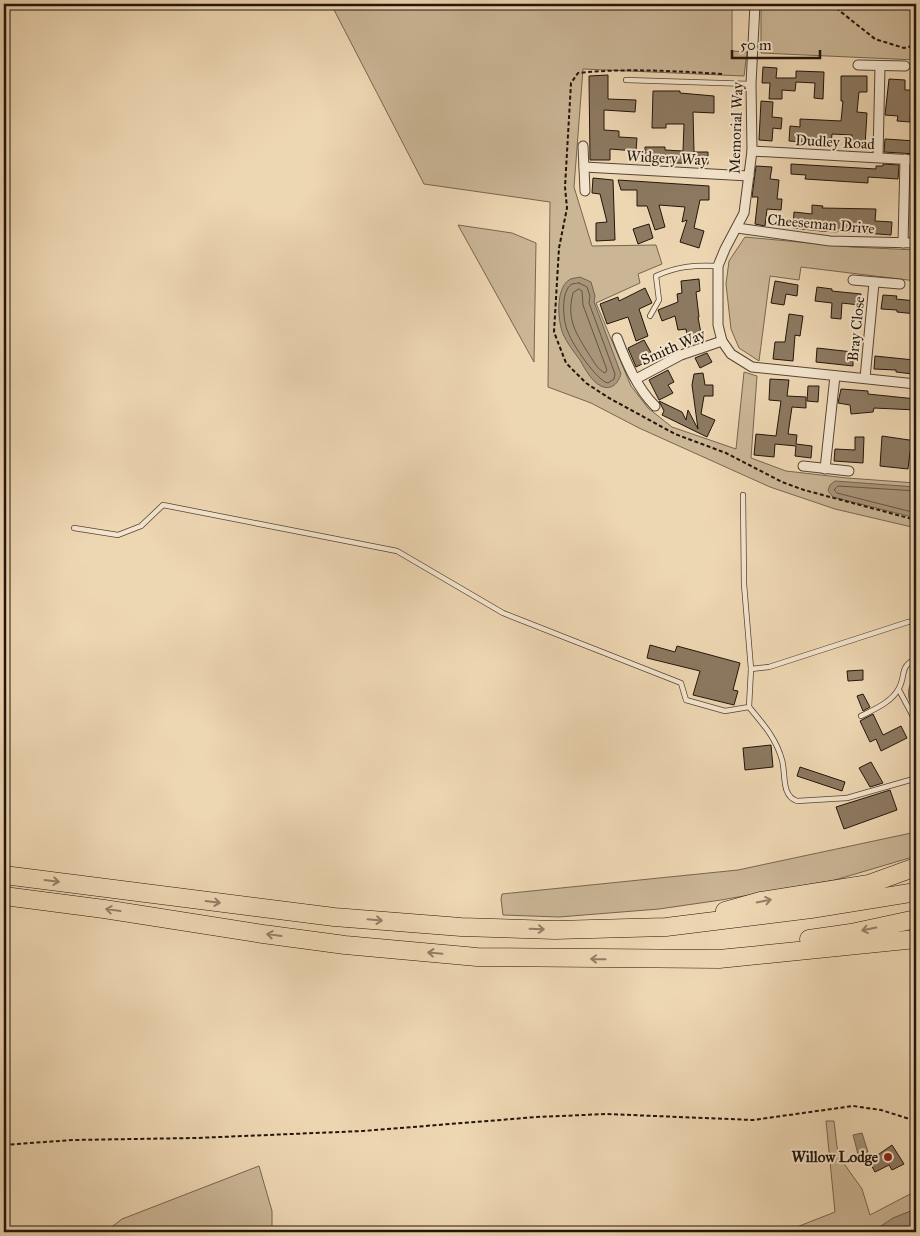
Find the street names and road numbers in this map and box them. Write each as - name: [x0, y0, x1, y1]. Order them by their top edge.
- street label: Memorial Way: [725, 81, 747, 174]
- street label: Dudley Road: [795, 131, 876, 153]
- street label: Widgery Way: [626, 147, 709, 169]
- street label: Cheeseman Drive: [767, 210, 875, 238]
- street label: Bray Close: [844, 295, 868, 363]
- street label: Smith Way: [638, 324, 709, 369]

